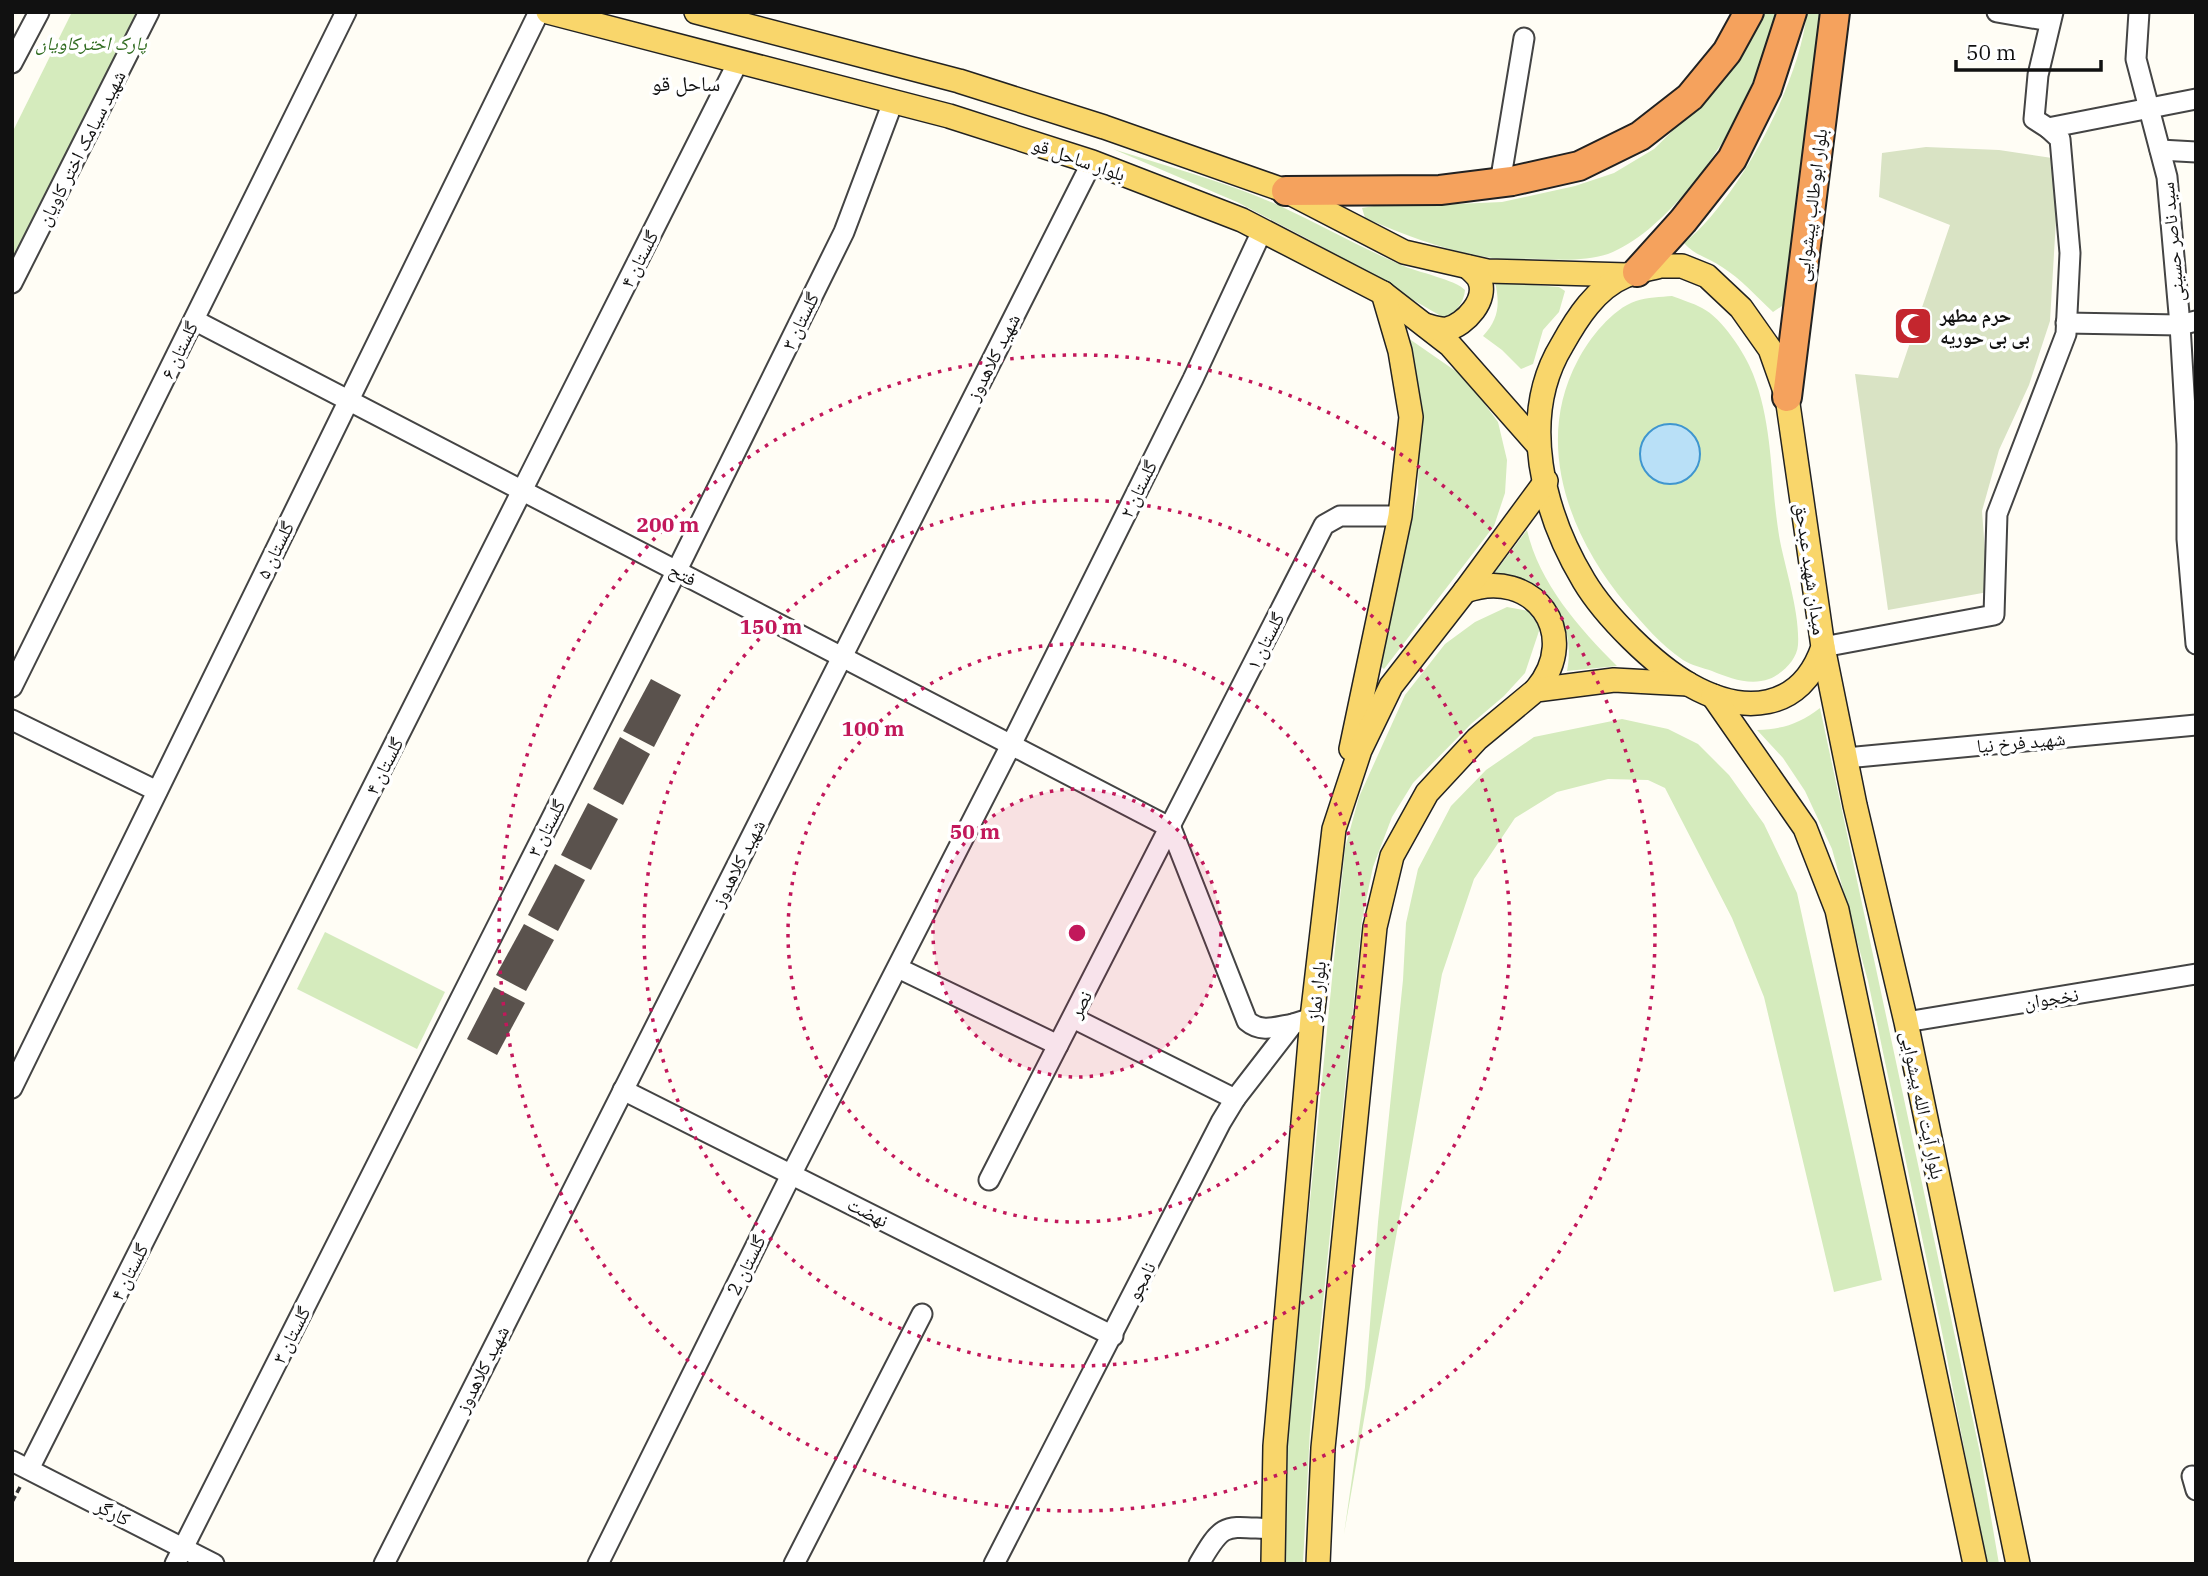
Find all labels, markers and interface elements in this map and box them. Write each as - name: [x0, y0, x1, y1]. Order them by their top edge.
- scale bar: [1956, 28, 2101, 72]
- park label: پارک اخترکاویان: [35, 31, 147, 55]
- text: 50 m: [1966, 38, 2016, 66]
- street label: شهید سیامک اختر کاویان: [31, 66, 131, 230]
- district label: ساحل قو: [652, 69, 720, 97]
- street label: بلوار ابوطالب پیشوایی: [1790, 127, 1832, 283]
- street label: بلوار ساحل قو: [1029, 132, 1129, 186]
- street label: سید ناصر حسینی: [2155, 181, 2189, 303]
- street label: گلستان ۴: [614, 226, 664, 292]
- street label: گلستان ۳: [776, 288, 824, 354]
- place label: حرم مطهر بی بی حوریه: [1939, 303, 2030, 349]
- mosque icon: حرم مطهر بی بی حوریه: [1892, 305, 1934, 347]
- street label: شهید کلاهدوز: [960, 310, 1025, 405]
- street label: گلستان ۶: [155, 317, 203, 383]
- street label: گلستان ۲: [1114, 456, 1162, 522]
- street label: میدان شهید عبدحق: [1790, 501, 1832, 637]
- text: 200 m: [636, 510, 700, 538]
- street label: گلستان ۵: [251, 517, 299, 583]
- street label: فتح: [665, 557, 701, 592]
- street label: گلستان ۱: [1240, 608, 1290, 674]
- text: 150 m: [739, 612, 803, 640]
- text: 100 m: [841, 714, 905, 742]
- street label: شهید فرخ نیا: [1976, 726, 2066, 758]
- street label: گلستان ۴: [359, 733, 409, 799]
- street label: گلستان ۳: [521, 795, 571, 861]
- street label: شهید کلاهدوز: [705, 816, 770, 911]
- text: 50 m: [950, 817, 1000, 845]
- centre of rings: [1065, 921, 1089, 945]
- street label: بلوار نماز: [1301, 960, 1331, 1023]
- street label: نخجوان: [2022, 982, 2080, 1014]
- street label: نصر: [1062, 986, 1097, 1023]
- street label: بلوار آیت الله پیشوایی: [1895, 1029, 1950, 1181]
- street label: نهضت: [843, 1192, 893, 1232]
- street label: گلستان 2: [721, 1231, 771, 1299]
- street label: گلستان ۴: [104, 1239, 154, 1305]
- street label: نامجو: [1121, 1258, 1161, 1304]
- street label: گلستان ۳: [266, 1302, 316, 1368]
- street label: شهید کلاهدوز: [449, 1322, 514, 1417]
- street label: کارگر: [91, 1493, 134, 1531]

